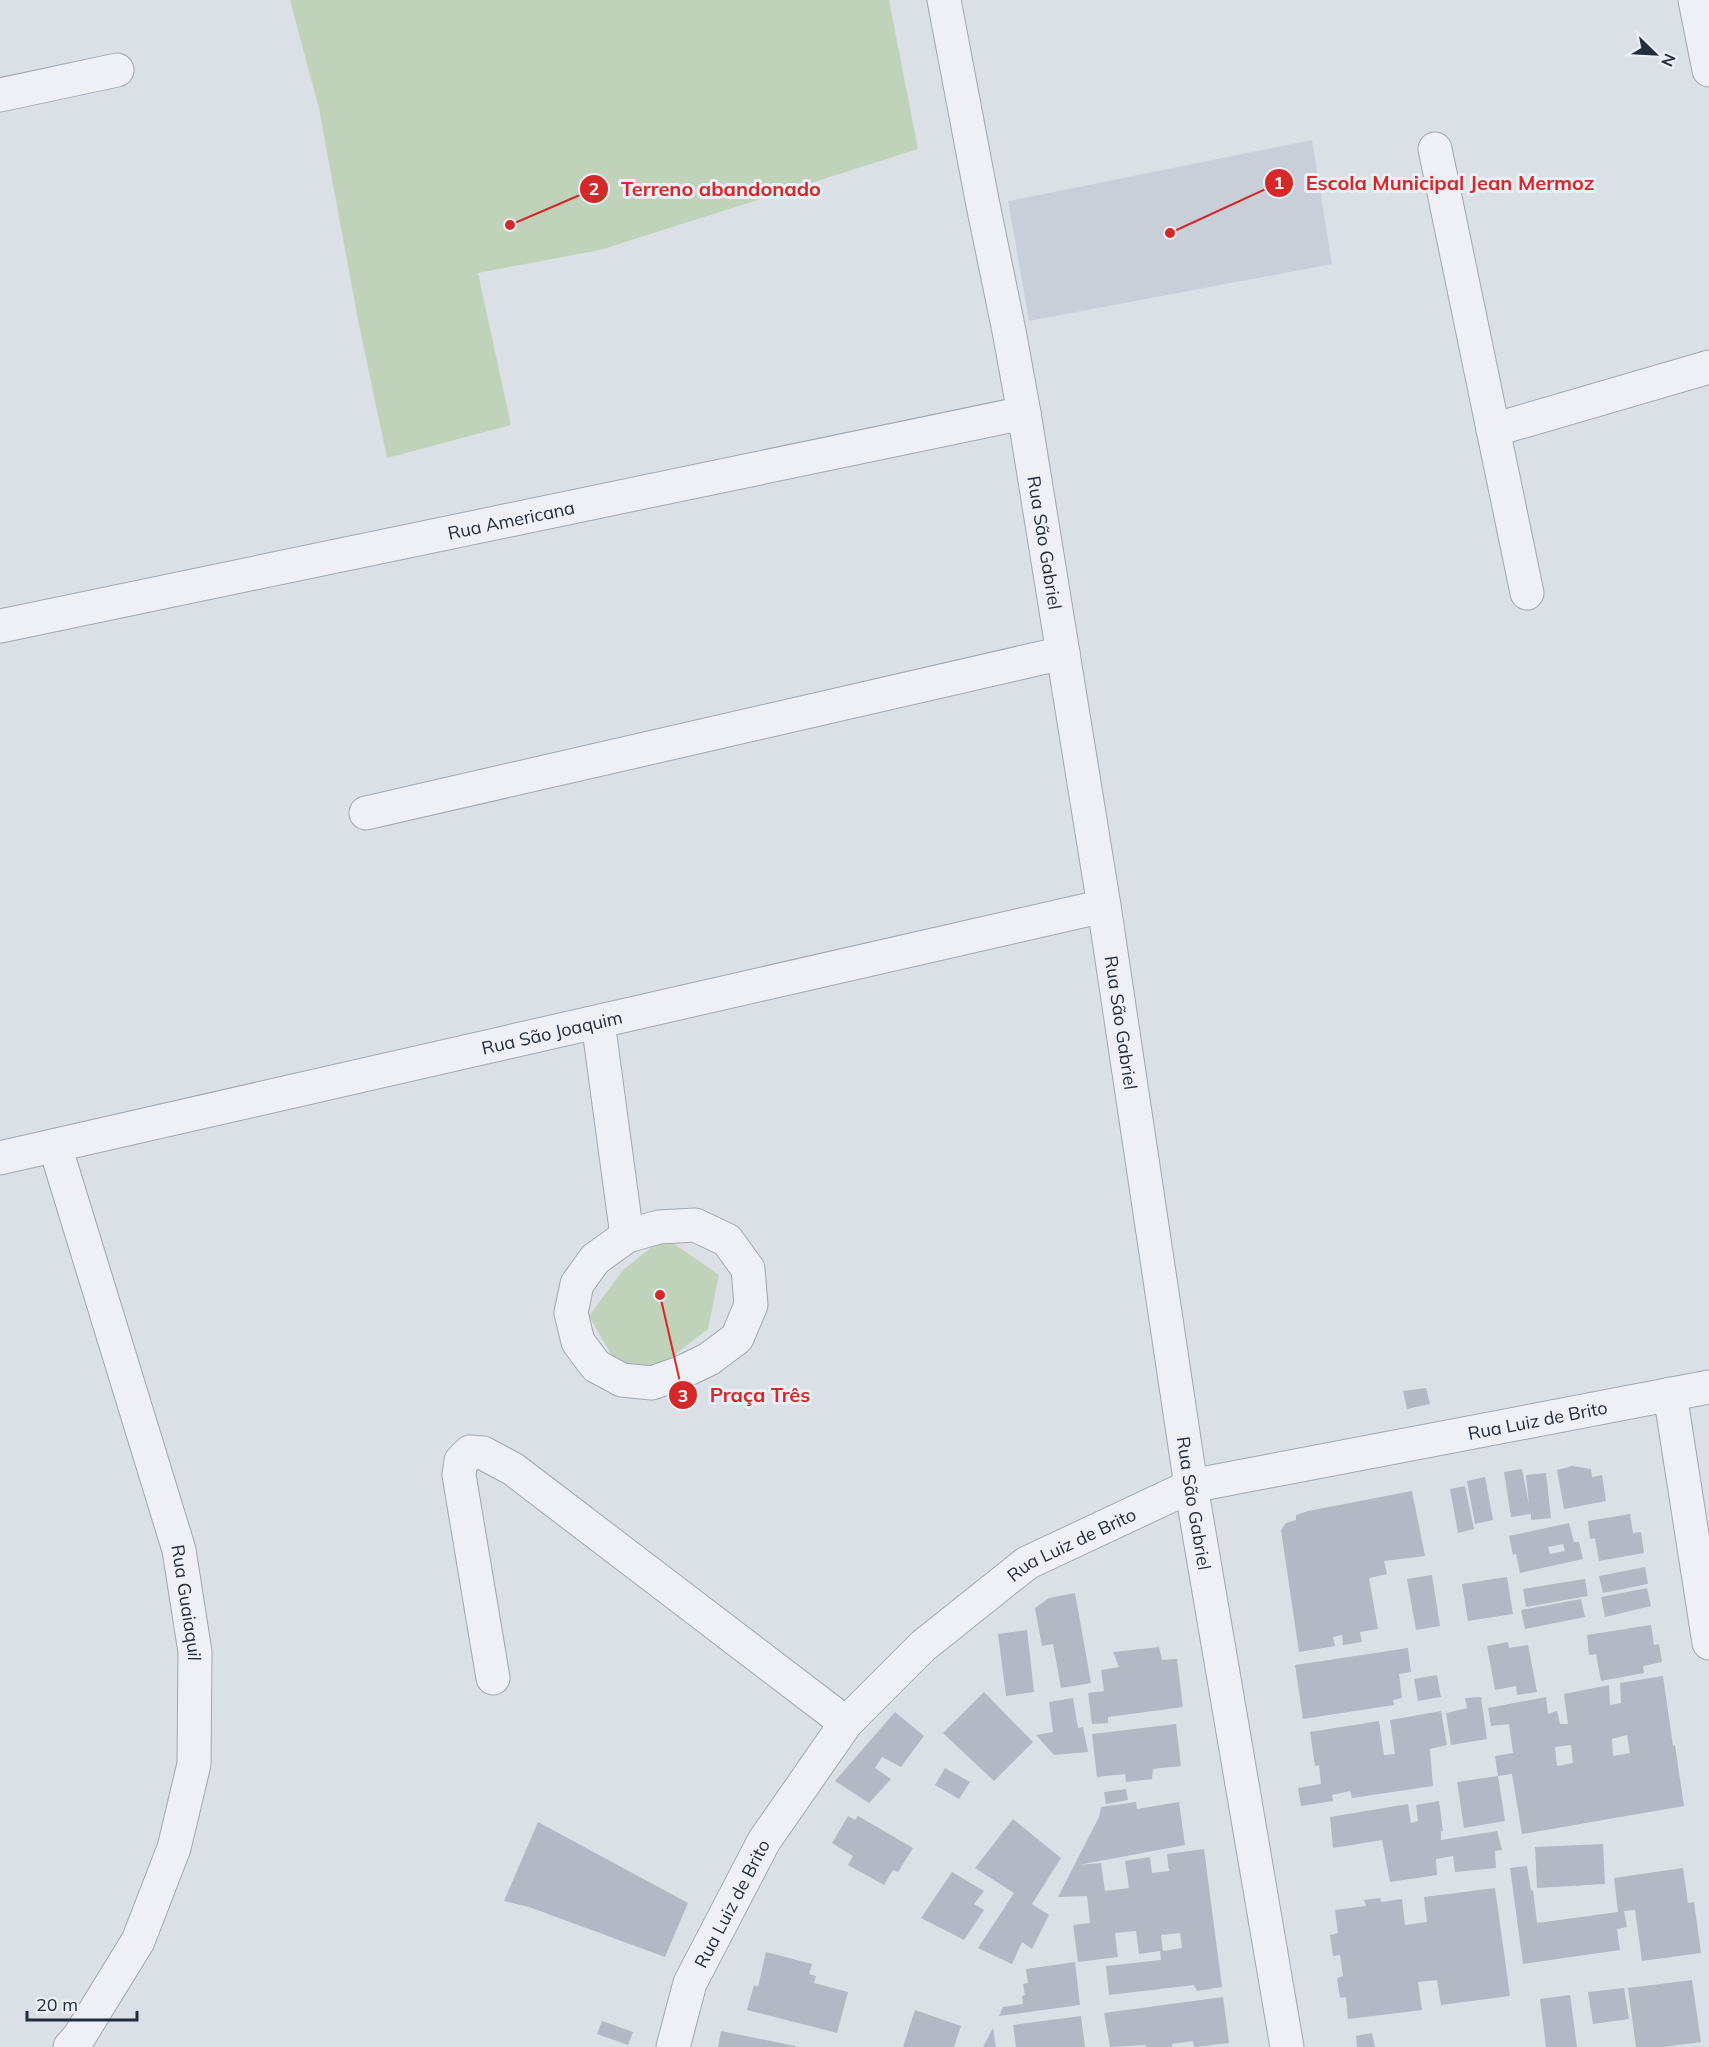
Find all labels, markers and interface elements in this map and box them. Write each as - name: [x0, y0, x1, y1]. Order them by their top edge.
- north arrow: [1625, 24, 1685, 84]
- text: N: [1657, 51, 1680, 70]
- callout: Escola Municipal Jean Mermoz: [1264, 164, 1606, 202]
- callout: Terreno abandonado: [579, 170, 833, 208]
- text: Escola Municipal Jean Mermoz: [1306, 170, 1594, 195]
- text: 1: [1274, 171, 1284, 194]
- text: Terreno abandonado: [621, 176, 821, 201]
- text: 2: [589, 177, 599, 200]
- street label: Rua São Gabriel: [1023, 474, 1067, 611]
- street label: Rua Americana: [446, 495, 577, 544]
- street label: Rua São Gabriel: [1100, 954, 1143, 1091]
- street label: Rua São Joaquim: [479, 1005, 624, 1059]
- callout: Praça Três: [668, 1376, 823, 1414]
- text: Praça Três: [710, 1382, 810, 1407]
- text: 3: [678, 1384, 688, 1407]
- street label: Rua Luiz de Brito: [1466, 1395, 1609, 1444]
- street label: Rua São Gabriel: [1172, 1435, 1217, 1572]
- street label: Rua Luiz de Brito: [1002, 1502, 1139, 1586]
- street label: Rua Guaiaquil: [167, 1543, 206, 1661]
- street label: Rua Luiz de Brito: [689, 1835, 774, 1972]
- scale bar: [27, 1984, 136, 2022]
- text: 20 m: [36, 1993, 78, 2016]

